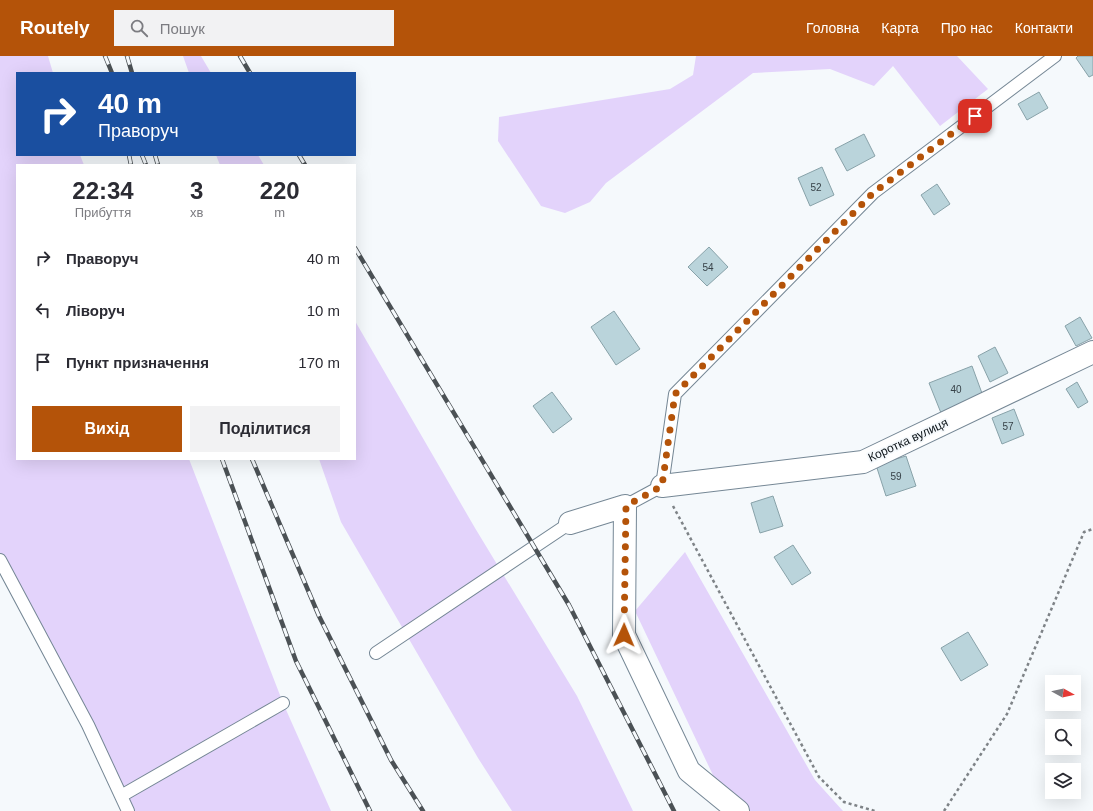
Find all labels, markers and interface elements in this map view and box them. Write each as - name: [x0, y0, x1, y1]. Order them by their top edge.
- search box: [114, 10, 394, 46]
- text: Routely: [20, 17, 90, 38]
- icon: search: [128, 17, 150, 39]
- text: Пошук: [160, 20, 205, 37]
- text: Головна: [806, 20, 859, 36]
- text: Карта: [881, 20, 919, 36]
- text: Про нас: [941, 20, 993, 36]
- text: Контакти: [1015, 20, 1073, 36]
- icon: right: [32, 88, 84, 140]
- text: 40 m: [98, 88, 162, 119]
- pin: [958, 99, 992, 133]
- icon: arrive: [964, 105, 986, 127]
- text: Праворуч: [98, 121, 179, 141]
- text: 22:34: [72, 177, 134, 204]
- text: 3: [190, 177, 203, 204]
- text: 220: [260, 177, 300, 204]
- house number: 52: [810, 182, 822, 193]
- text: Прибуття: [75, 205, 131, 220]
- text: хв: [190, 205, 203, 220]
- text: m: [274, 205, 285, 220]
- icon: right: [32, 247, 54, 269]
- text: Праворуч: [66, 250, 139, 267]
- text: 40 m: [307, 250, 340, 267]
- house number: 54: [702, 262, 714, 273]
- icon: left: [32, 299, 54, 321]
- text: Ліворуч: [66, 302, 125, 319]
- text: 10 m: [307, 302, 340, 319]
- icon: arrive: [32, 351, 54, 373]
- text: Пункт призначення: [66, 354, 209, 371]
- text: 170 m: [298, 354, 340, 371]
- house number: 40: [950, 384, 962, 395]
- button: Вихід: [32, 406, 182, 452]
- button: Поділитися: [190, 406, 340, 452]
- street label: Коротка вулиця: [866, 415, 950, 465]
- house number: 57: [1002, 421, 1014, 432]
- house number: 59: [890, 471, 902, 482]
- position arrow: [603, 614, 645, 656]
- north arrow: [1045, 675, 1081, 711]
- map controls: [1045, 675, 1081, 799]
- button: search: [1045, 719, 1081, 755]
- button: layers: [1045, 763, 1081, 799]

